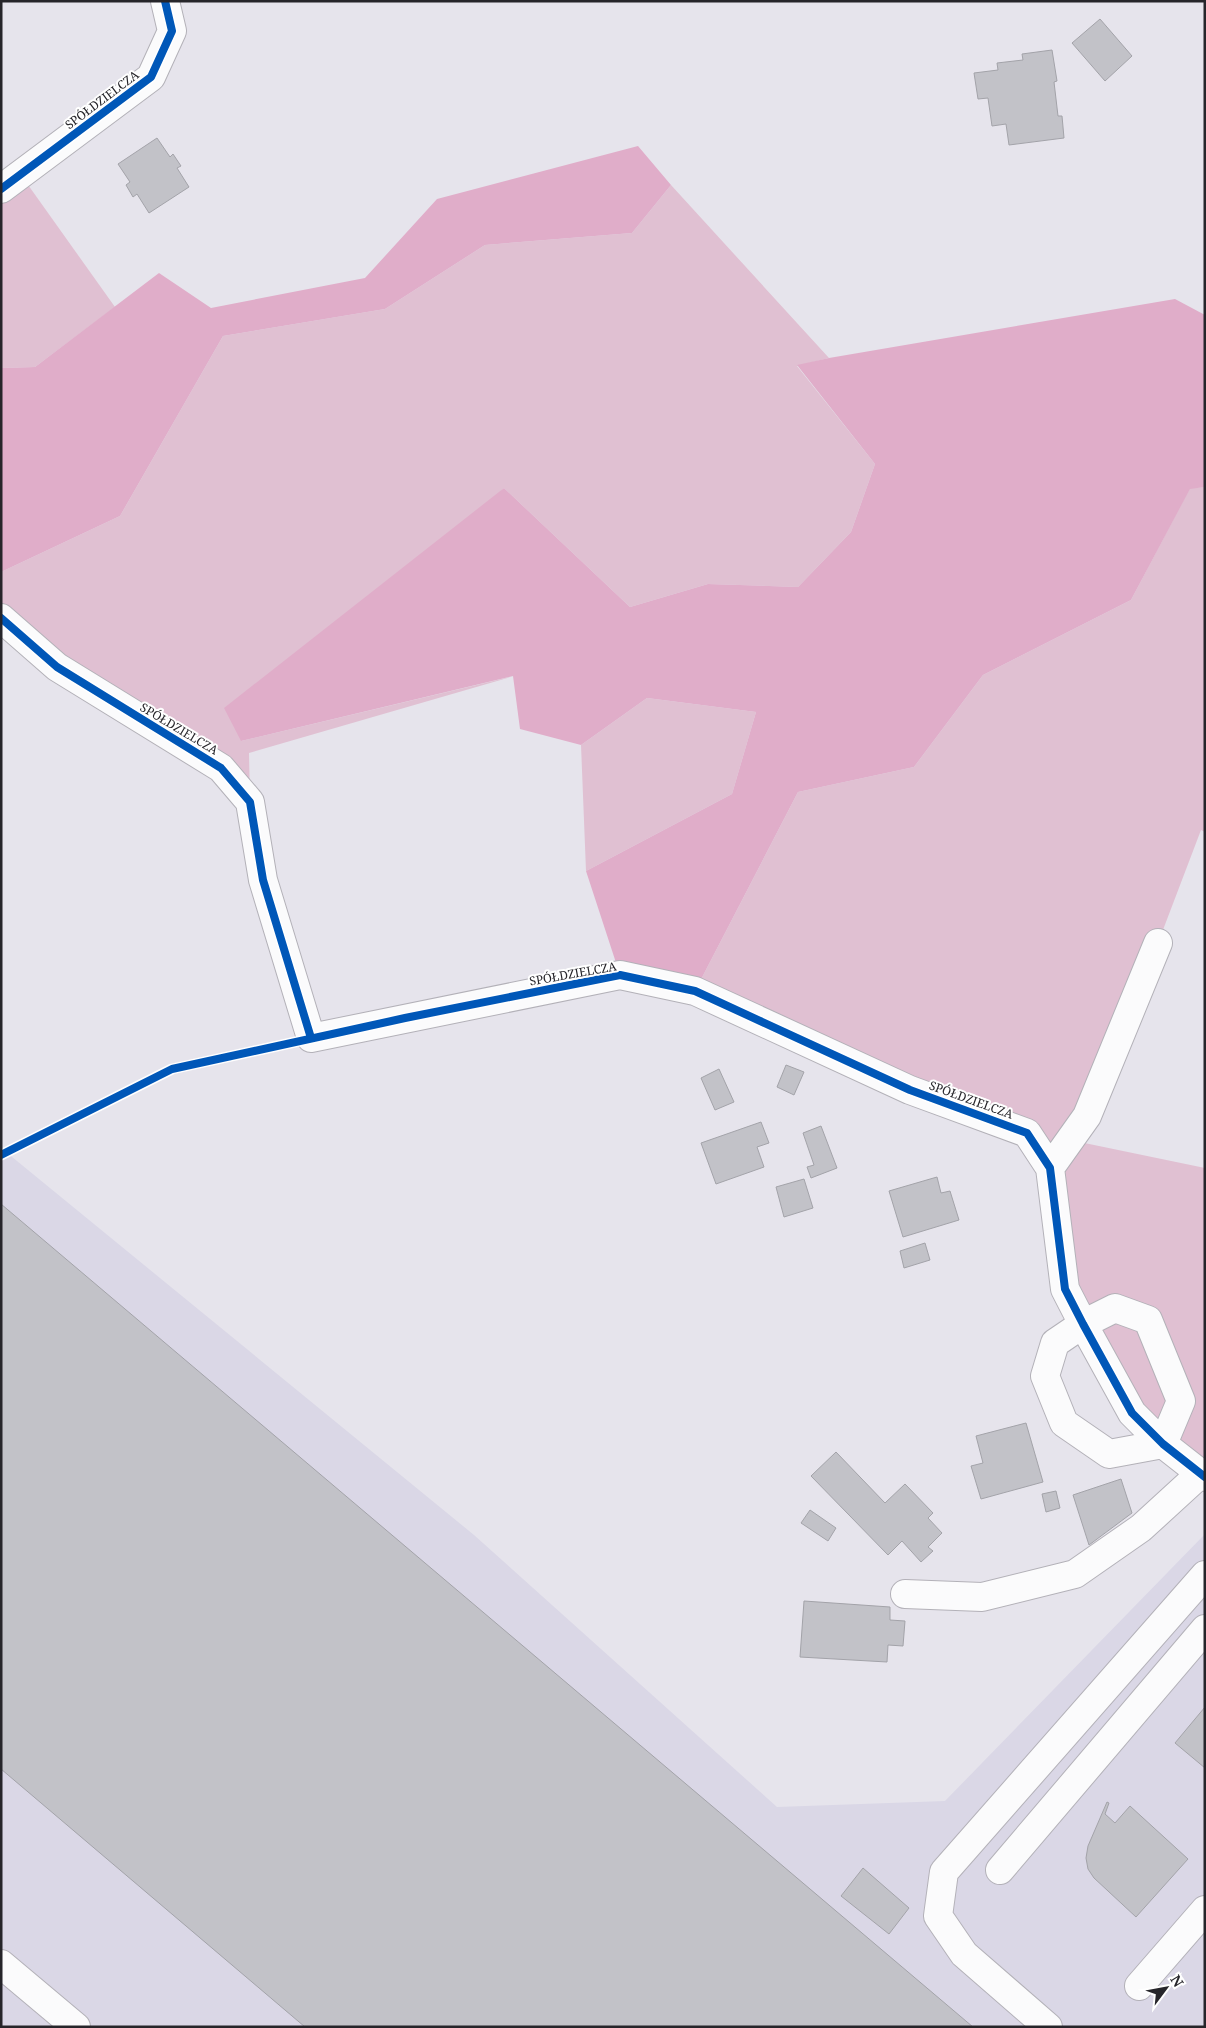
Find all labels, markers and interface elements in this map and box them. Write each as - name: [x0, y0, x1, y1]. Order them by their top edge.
- street label: SPÓŁDZIELCZA: [61, 66, 142, 133]
- street label: SPÓŁDZIELCZA: [137, 699, 222, 759]
- street label: SPÓŁDZIELCZA: [528, 957, 618, 990]
- street label: SPÓŁDZIELCZA: [927, 1076, 1016, 1123]
- north arrow: [1141, 1963, 1191, 2013]
- text: N: [1166, 1971, 1188, 1991]

